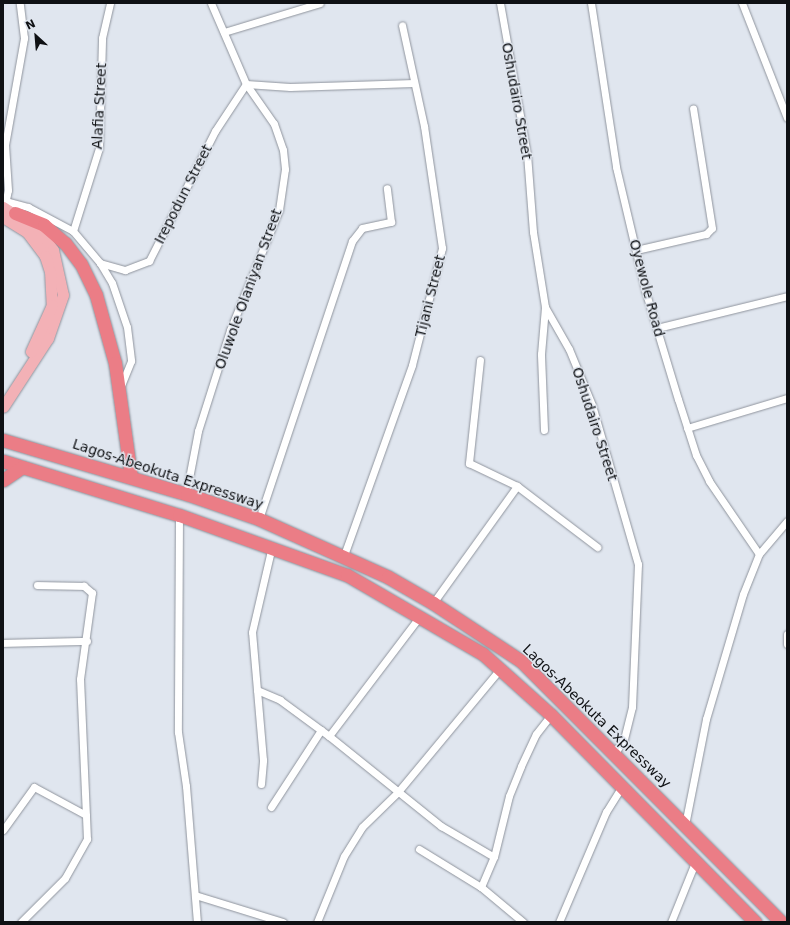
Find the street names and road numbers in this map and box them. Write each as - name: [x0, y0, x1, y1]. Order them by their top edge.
- street label: Oshudairo Street: [498, 41, 536, 161]
- street label: Alafia Street: [88, 62, 110, 150]
- street label: Irepodun Street: [151, 142, 215, 246]
- street label: Oluwole Olaniyan Street: [211, 206, 285, 372]
- street label: Oyewole Road: [626, 238, 668, 338]
- street label: Tijani Street: [412, 253, 448, 339]
- street label: Oshudairo Street: [569, 365, 621, 483]
- street label: Lagos-Abeokuta Expressway: [71, 435, 265, 513]
- street label: Lagos-Abeokuta Expressway: [519, 641, 675, 791]

